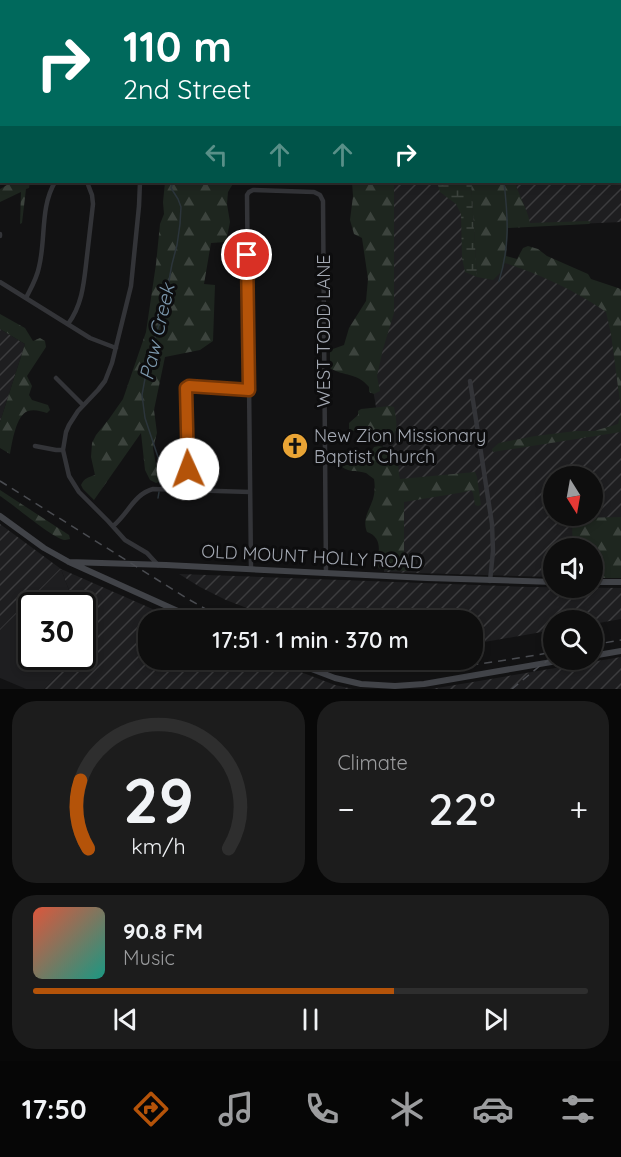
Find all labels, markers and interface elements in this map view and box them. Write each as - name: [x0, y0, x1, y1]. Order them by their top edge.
- text: 110 m: [123, 20, 232, 73]
- icon: right: [24, 24, 102, 102]
- text: 2nd Street: [123, 72, 251, 106]
- icon: left: [200, 138, 233, 171]
- icon: ahead: [263, 138, 296, 171]
- icon: ahead: [326, 138, 359, 171]
- icon: right: [389, 138, 422, 171]
- pin: [221, 229, 272, 280]
- icon: arrive: [230, 238, 263, 271]
- street label: WEST TODD LANE: [312, 254, 335, 408]
- water label: Paw Creek: [133, 279, 180, 382]
- place label: New Zion Missionary Baptist Church: [314, 424, 486, 468]
- church icon: New Zion Missionary Baptist Church: [280, 431, 310, 461]
- position arrow: [156, 437, 220, 501]
- north arrow: [543, 466, 603, 526]
- map controls: [543, 466, 603, 670]
- button: sound: [543, 538, 603, 598]
- street label: OLD MOUNT HOLLY ROAD: [201, 539, 423, 574]
- speed limit sign: 30: [18, 592, 96, 670]
- button: search: [543, 610, 603, 670]
- text: 17:51 · 1 min · 370 m: [212, 626, 409, 654]
- text: Climate: [338, 750, 408, 775]
- text: 29: [123, 761, 194, 839]
- text: 22°: [428, 780, 496, 836]
- text: −: [338, 788, 355, 829]
- text: +: [569, 788, 588, 829]
- text: km/h: [131, 833, 185, 859]
- text: 90.8 FM: [123, 917, 203, 945]
- text: Music: [123, 945, 175, 970]
- icon: previous: [109, 1003, 142, 1036]
- icon: pause: [294, 1003, 327, 1036]
- icon: next: [479, 1003, 512, 1036]
- icon: directions: [130, 1088, 172, 1130]
- icon: music: [215, 1088, 257, 1130]
- icon: phone: [301, 1088, 343, 1130]
- icon: climate: [386, 1088, 428, 1130]
- icon: car: [472, 1088, 514, 1130]
- icon: filters: [557, 1088, 599, 1130]
- text: 17:50: [22, 1092, 87, 1126]

